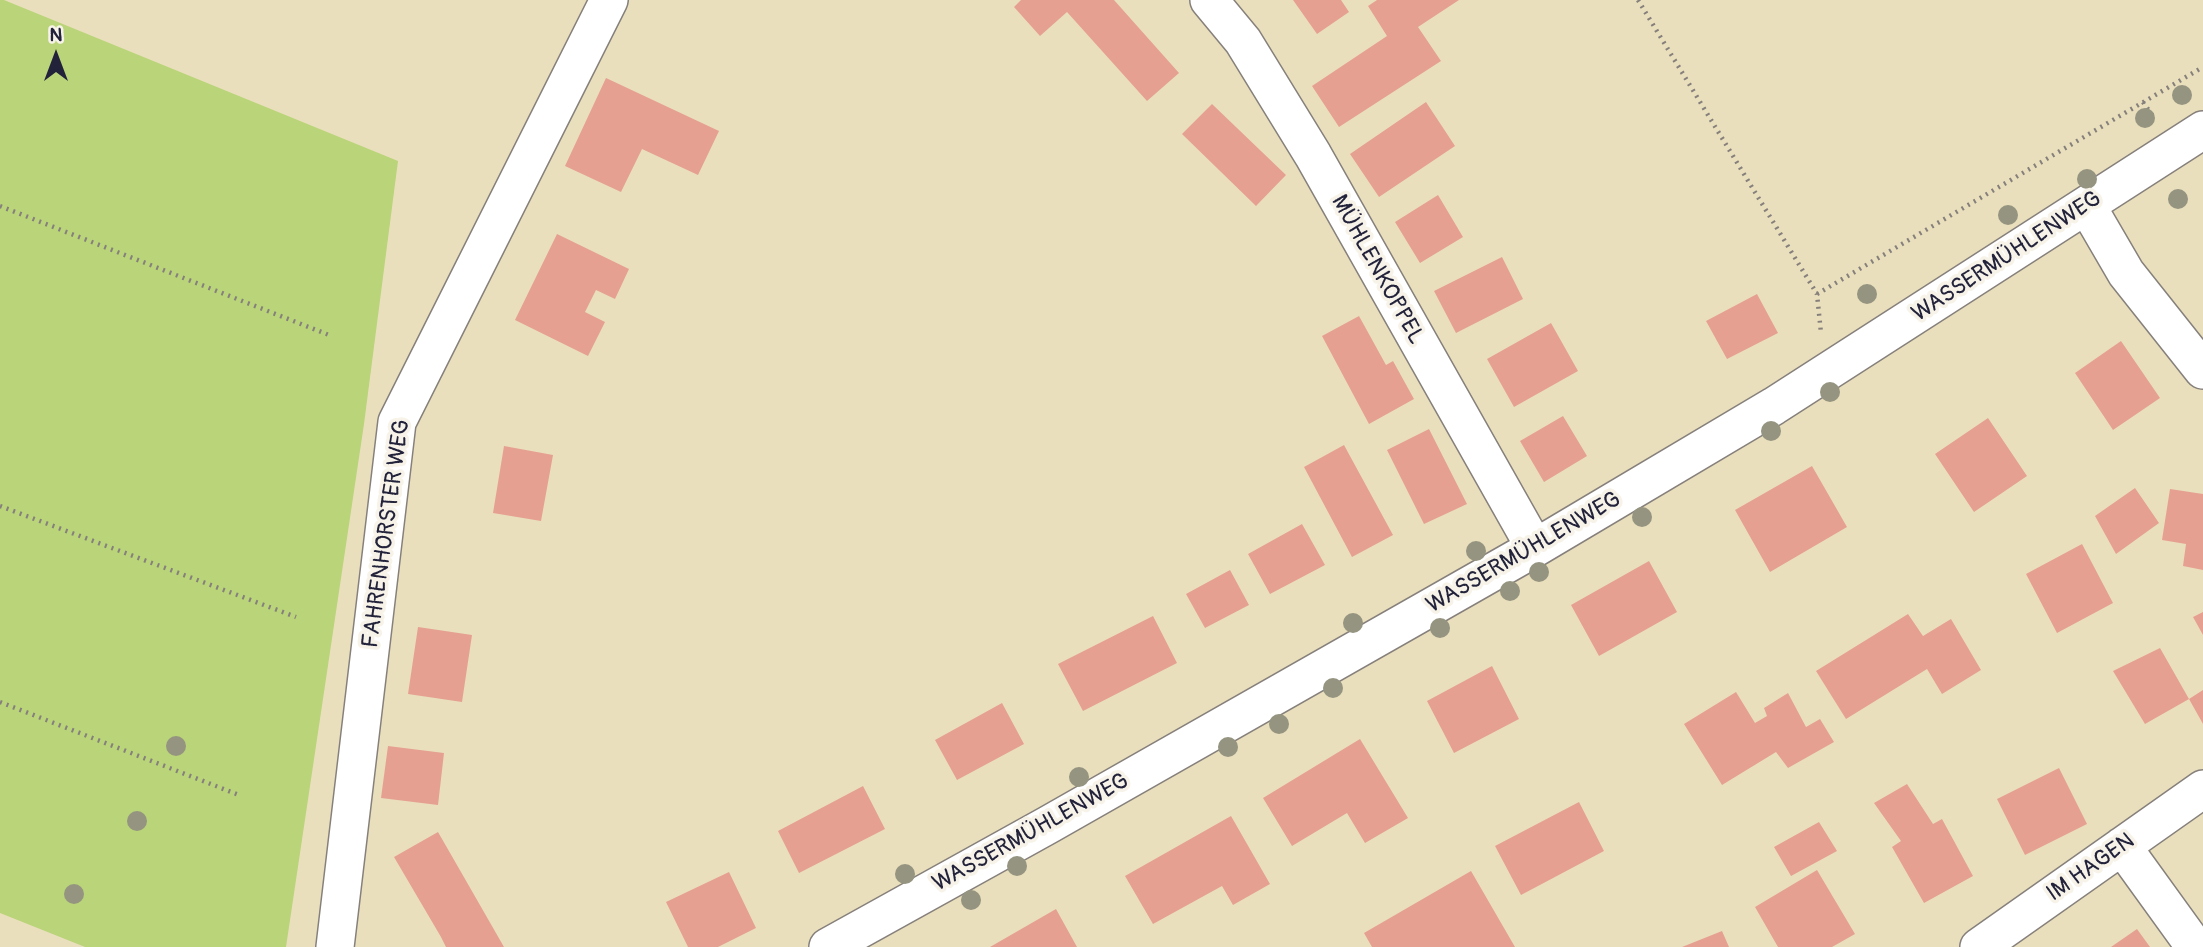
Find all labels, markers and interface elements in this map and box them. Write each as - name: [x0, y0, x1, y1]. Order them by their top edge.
- north arrow: [21, 21, 91, 91]
- text: N: [50, 23, 62, 47]
- street label: WASSERMÜHLENWEG: [1907, 186, 2107, 328]
- street label: MÜHLENKOPPEL: [1325, 190, 1429, 350]
- street label: FAHRENHORSTER WEG: [357, 418, 417, 650]
- street label: WASSERMÜHLENWEG: [1422, 486, 1626, 620]
- street label: WASSERMÜHLENWEG: [928, 768, 1134, 898]
- street label: IM HAGEN: [2042, 828, 2140, 908]

